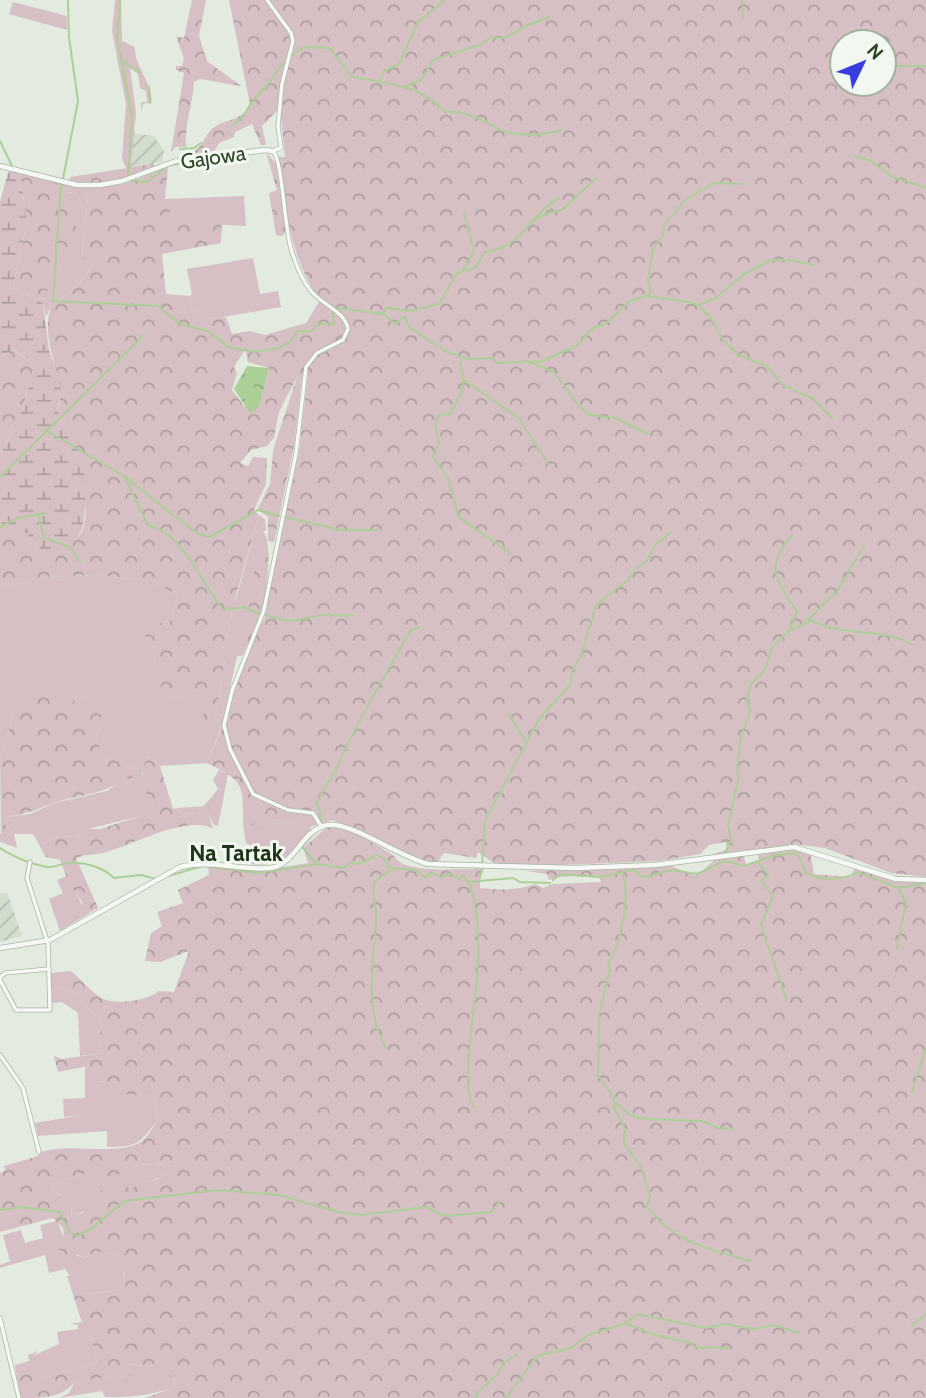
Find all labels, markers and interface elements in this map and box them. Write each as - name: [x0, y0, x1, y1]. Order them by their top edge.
- north arrow: [828, 28, 898, 98]
- text: N: [862, 39, 888, 65]
- street label: Gajowa: [179, 140, 247, 175]
- district label: Na Tartak: [189, 839, 284, 867]

